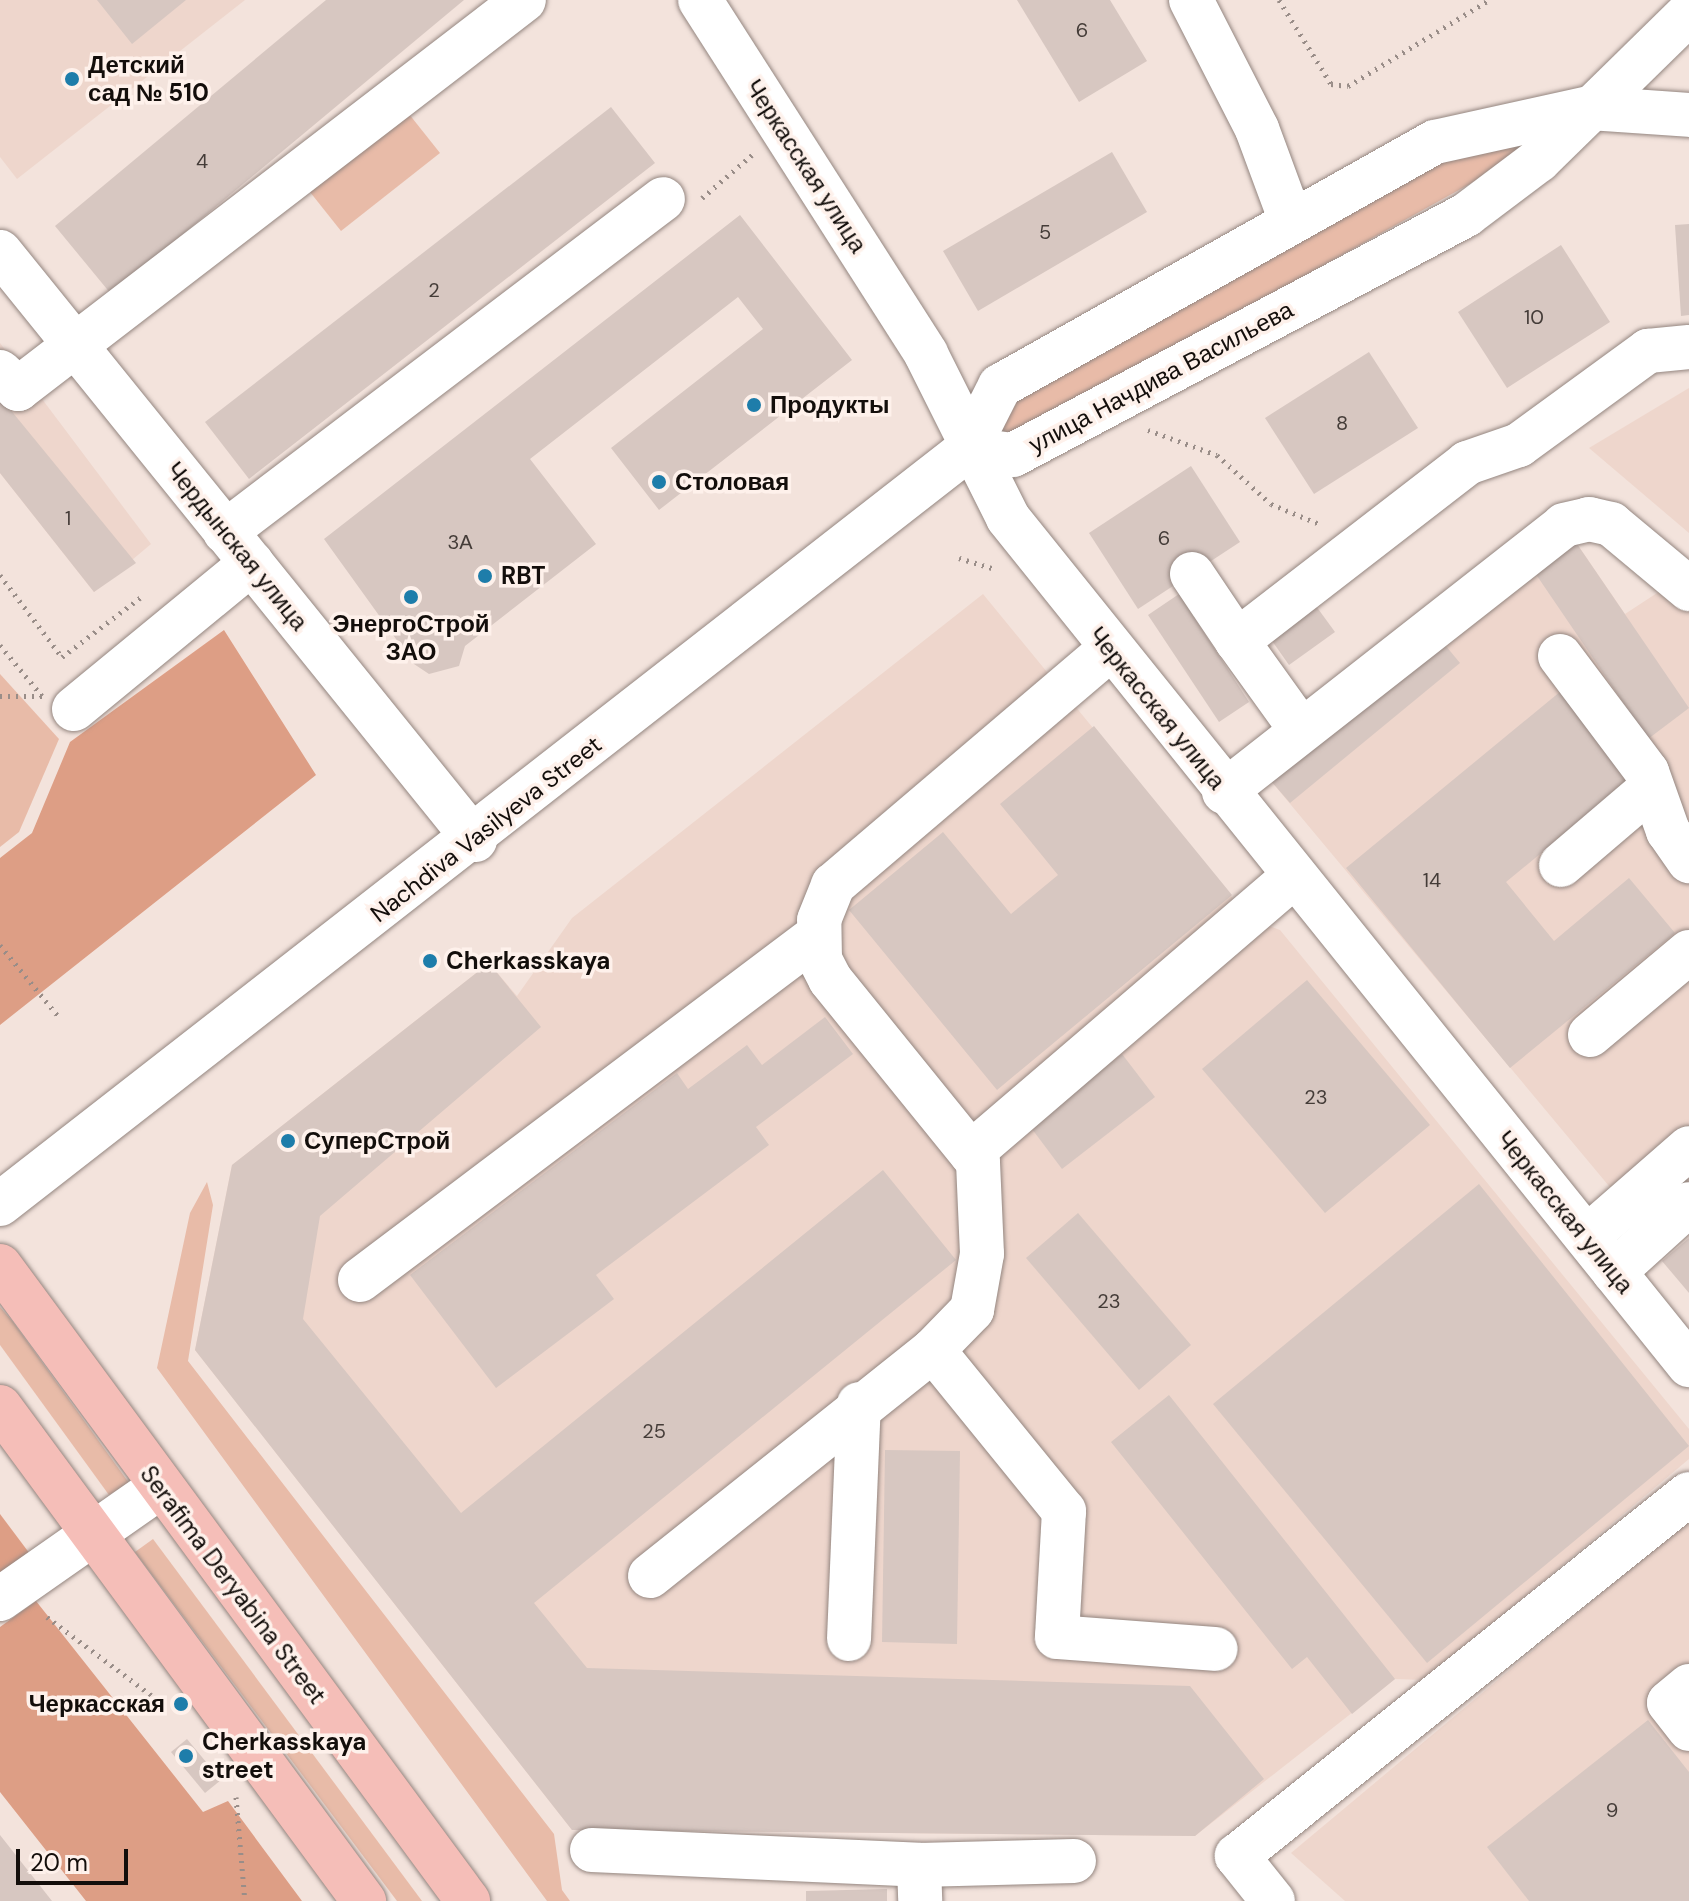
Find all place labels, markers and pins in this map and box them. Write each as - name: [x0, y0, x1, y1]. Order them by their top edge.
- place label: Детский сад № 510: [88, 51, 209, 107]
- marker: Детский сад № 510: [63, 70, 81, 88]
- place label: Продукты: [770, 391, 889, 419]
- marker: Продукты: [745, 396, 763, 414]
- place label: Столовая: [675, 468, 789, 496]
- marker: Столовая: [650, 473, 668, 491]
- place label: RBT: [501, 562, 546, 590]
- marker: RBT: [476, 567, 494, 585]
- marker: ЭнергоСтрой ЗАО: [402, 588, 420, 606]
- place label: ЭнергоСтрой ЗАО: [332, 610, 490, 666]
- place label: Cherkasskaya: [446, 947, 610, 975]
- marker: Cherkasskaya: [421, 952, 439, 970]
- place label: СуперСтрой: [304, 1127, 450, 1155]
- marker: СуперСтрой: [279, 1132, 297, 1150]
- place label: Черкасская: [29, 1690, 165, 1718]
- marker: Черкасская: [172, 1695, 190, 1713]
- place label: Cherkasskaya street: [202, 1728, 366, 1784]
- marker: Cherkasskaya street: [177, 1747, 195, 1765]

